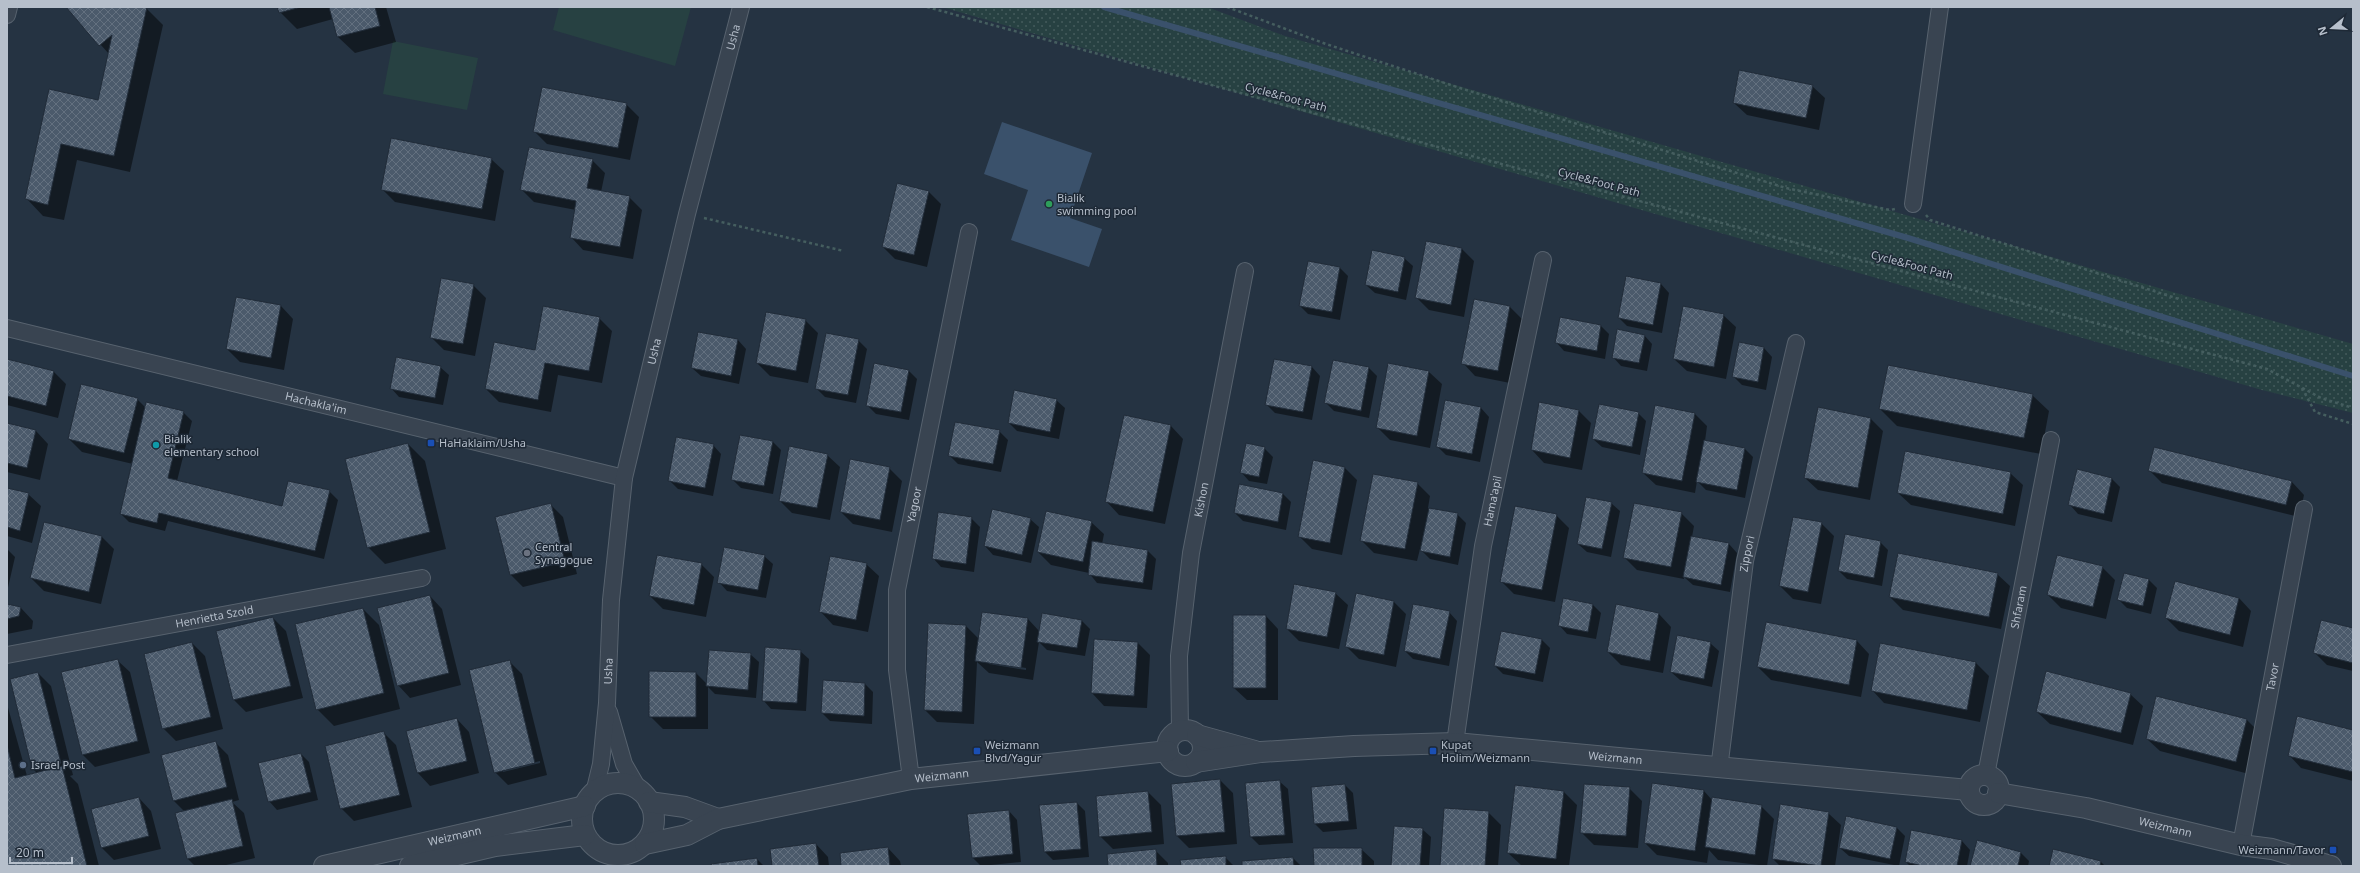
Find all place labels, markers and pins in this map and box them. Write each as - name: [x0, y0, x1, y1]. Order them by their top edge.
- place label: Bialik swimming pool: [1057, 190, 1137, 218]
- marker: Bialik swimming pool: [1044, 199, 1054, 209]
- place label: Bialik elementary school: [164, 431, 259, 459]
- place label: HaHaklaim/Usha: [439, 435, 526, 450]
- marker: HaHaklaim/Usha: [426, 438, 436, 448]
- marker: Bialik elementary school: [151, 440, 161, 450]
- place label: Central Synagogue: [535, 539, 593, 567]
- marker: Central Synagogue: [522, 548, 532, 558]
- place label: Weizmann Blvd/Yagur: [985, 737, 1042, 765]
- place label: Kupat Holim/Weizmann: [1441, 737, 1530, 765]
- marker: Weizmann Blvd/Yagur: [972, 746, 982, 756]
- marker: Kupat Holim/Weizmann: [1428, 746, 1438, 756]
- place label: Israel Post: [31, 757, 85, 772]
- marker: Israel Post: [18, 760, 28, 770]
- place label: Weizmann/Tavor: [2238, 842, 2325, 857]
- marker: Weizmann/Tavor: [2328, 845, 2338, 855]

